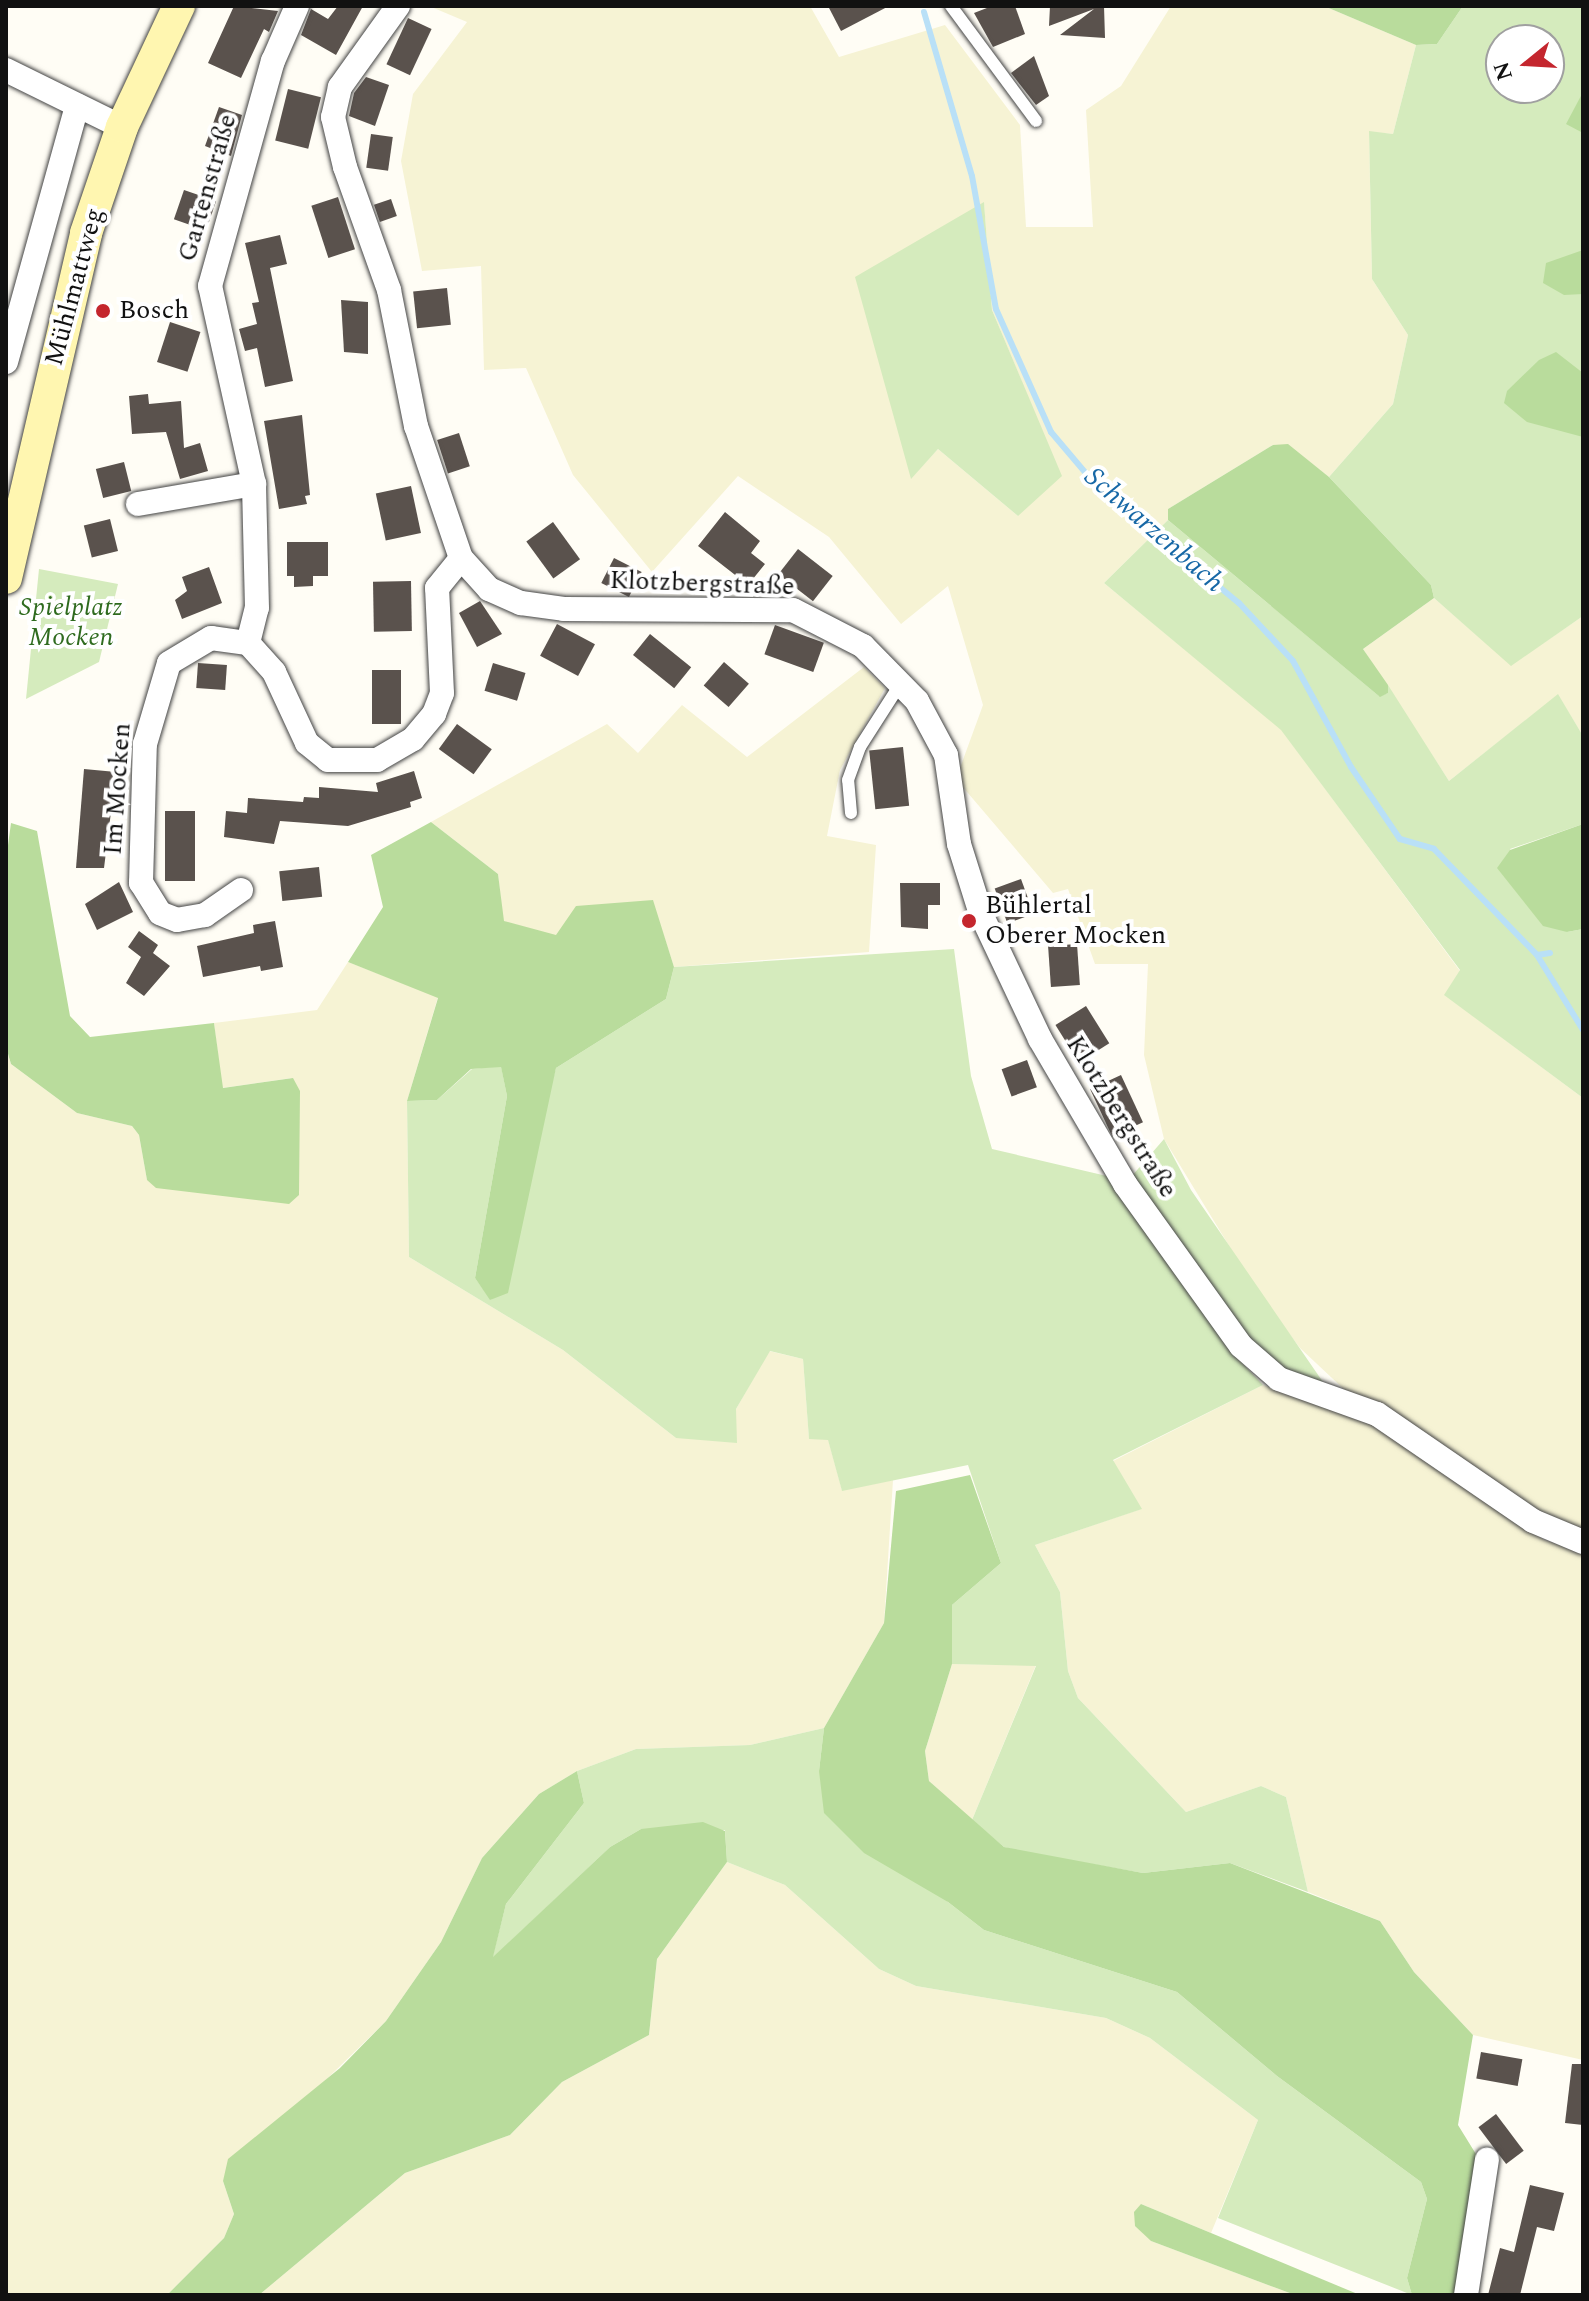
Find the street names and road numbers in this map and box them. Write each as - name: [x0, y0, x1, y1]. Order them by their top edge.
- street label: Gartenstraße: [172, 111, 244, 265]
- street label: Mühlmattweg: [39, 205, 111, 369]
- street label: Klotzbergstraße: [609, 565, 795, 603]
- street label: Im Mocken: [98, 722, 138, 856]
- street label: Klotzbergstraße: [1059, 1030, 1183, 1204]

